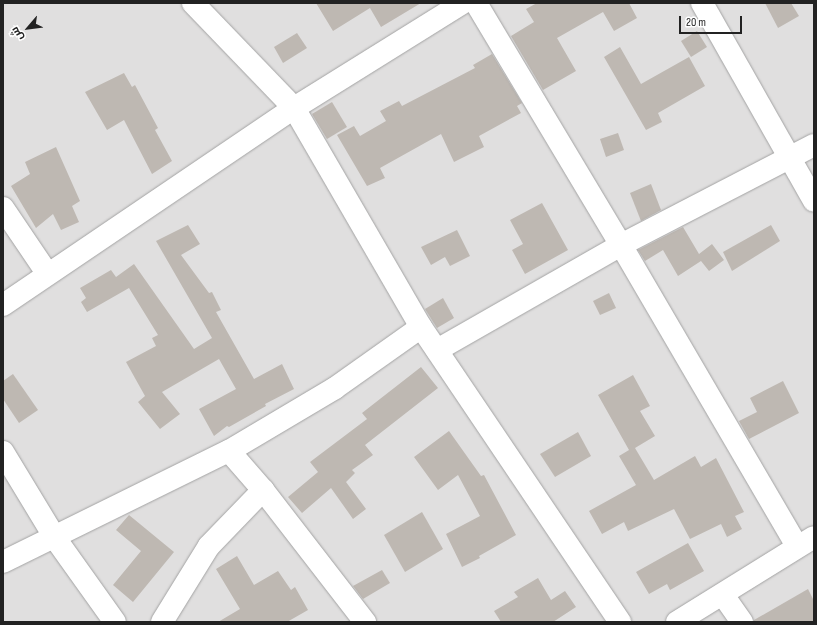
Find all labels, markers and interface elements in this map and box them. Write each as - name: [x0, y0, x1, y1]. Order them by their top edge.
- north arrow: [8, 8, 48, 48]
- scale bar: [681, 8, 744, 34]
- text: 20 m: [686, 15, 706, 30]
- text: ش: [8, 25, 26, 43]

